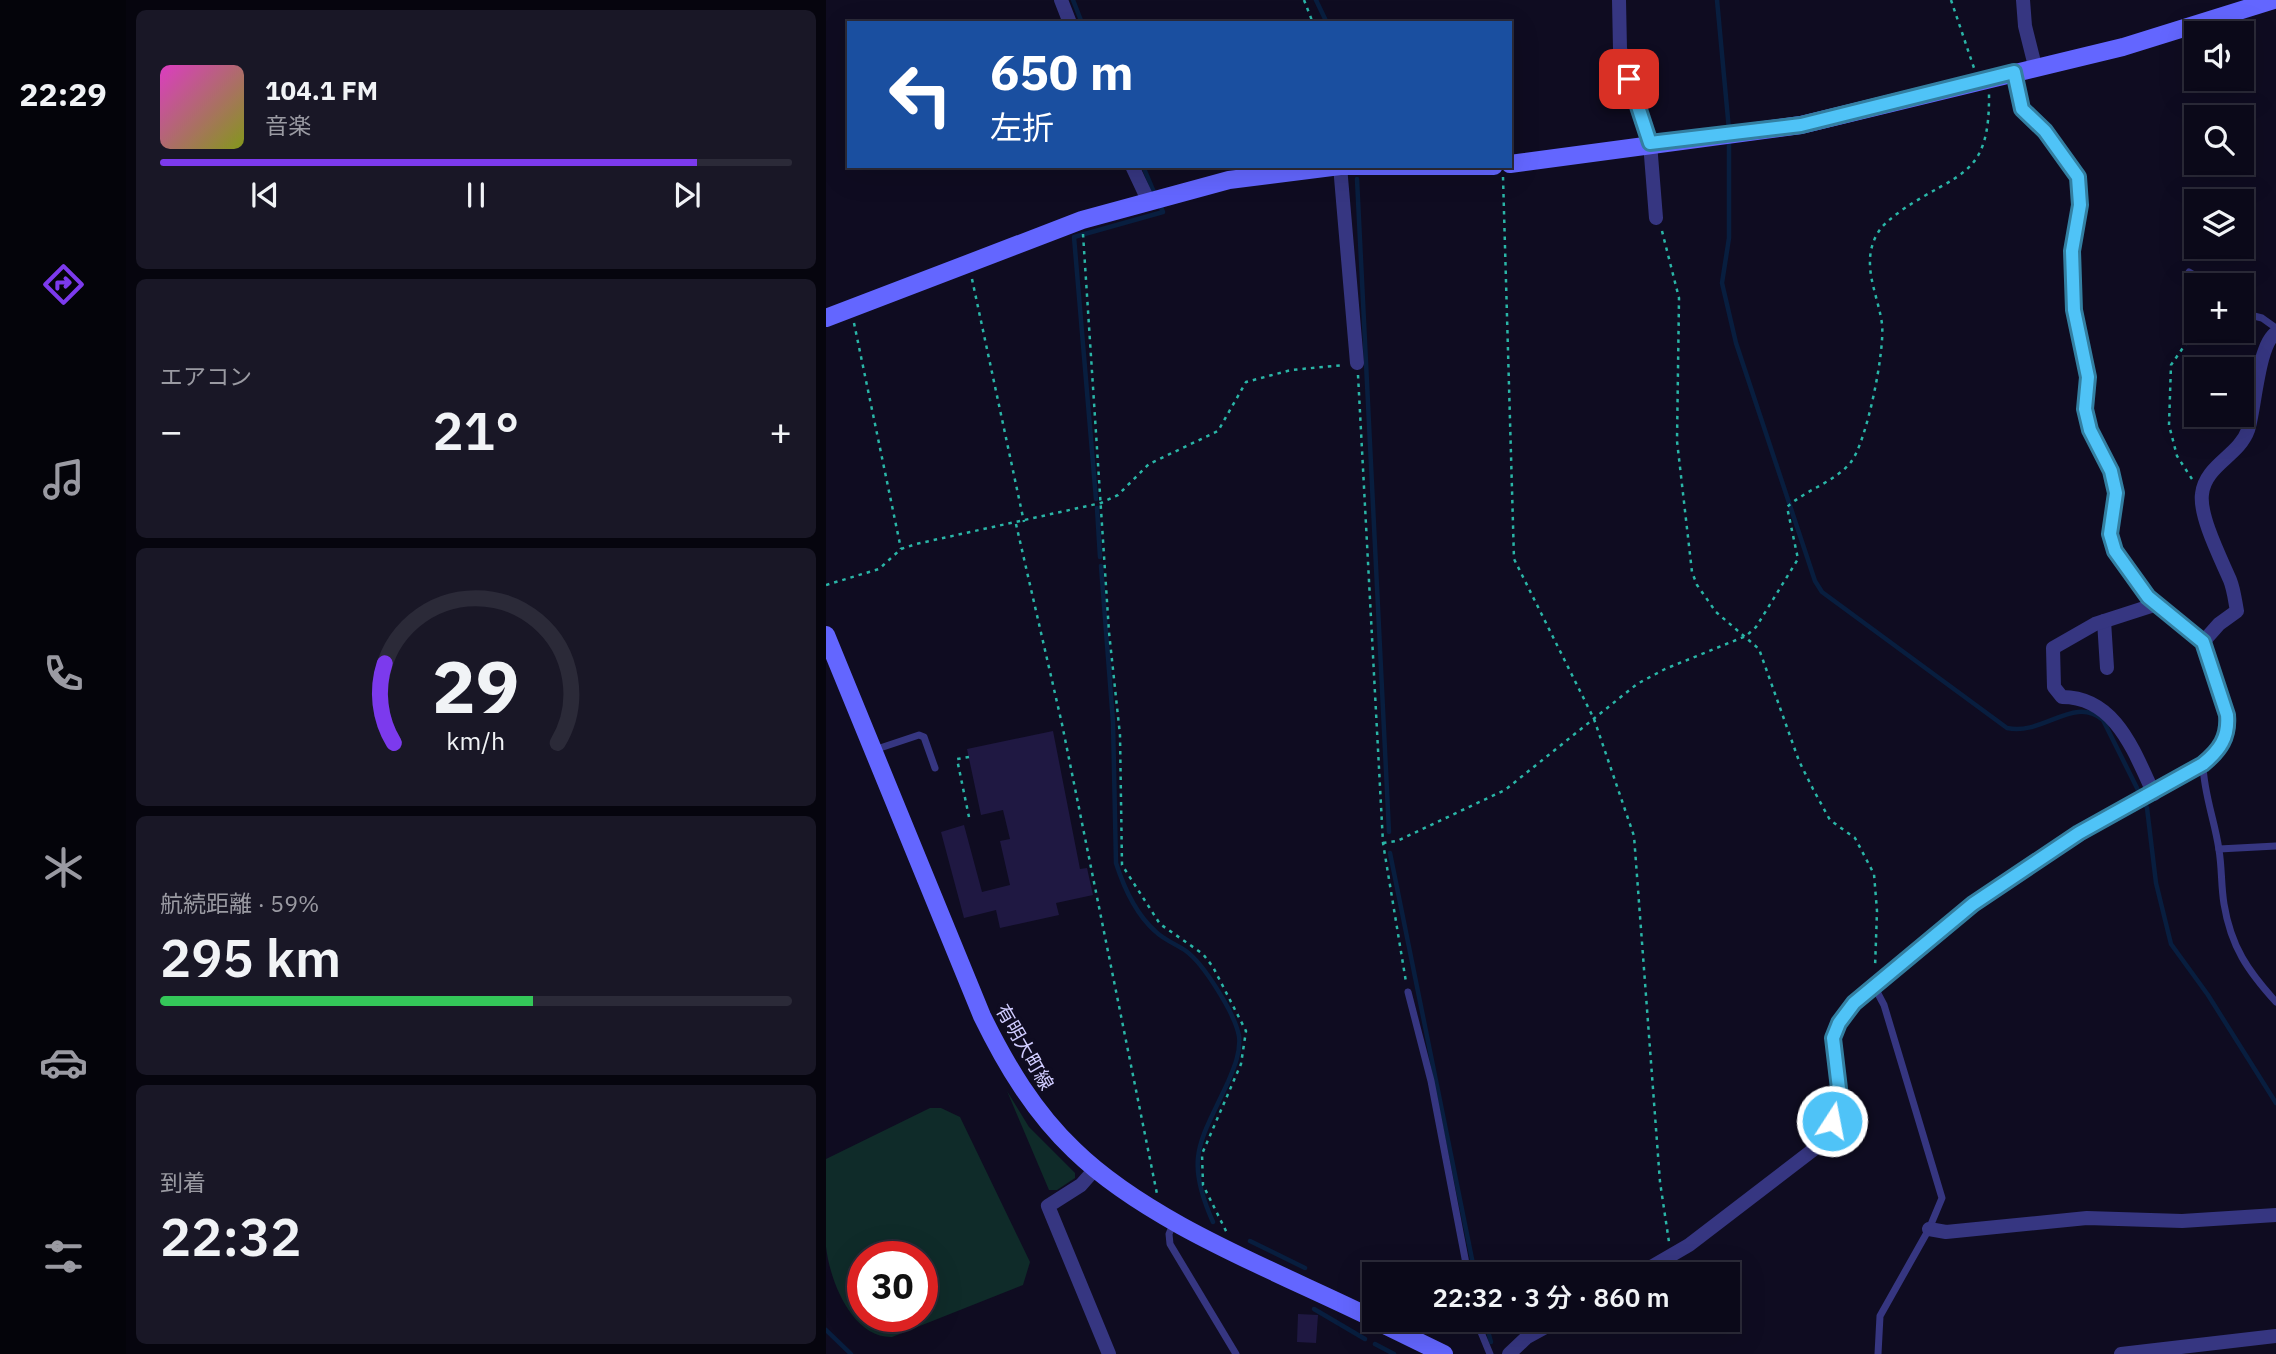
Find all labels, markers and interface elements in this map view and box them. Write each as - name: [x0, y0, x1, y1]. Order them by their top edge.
- map controls: [2184, 21, 2254, 427]
- button: sound: [2184, 21, 2254, 91]
- text: 650 m: [990, 40, 1134, 103]
- icon: left: [875, 49, 966, 140]
- pin: [1599, 49, 1659, 109]
- icon: arrive: [1610, 60, 1648, 98]
- text: 22:29: [19, 73, 107, 115]
- text: 104.1 FM: [265, 73, 378, 107]
- button: search: [2184, 105, 2254, 175]
- text: 左折: [990, 106, 1054, 148]
- text: 音楽: [265, 110, 311, 140]
- icon: previous: [246, 176, 284, 214]
- icon: pause: [457, 176, 495, 214]
- icon: next: [668, 176, 706, 214]
- button: layers: [2184, 189, 2254, 259]
- icon: directions: [39, 260, 88, 309]
- button: +: [2184, 273, 2254, 343]
- button: −: [2184, 357, 2254, 427]
- text: エアコン: [160, 361, 252, 391]
- text: 21°: [433, 397, 519, 464]
- text: −: [160, 406, 183, 455]
- text: +: [769, 406, 792, 455]
- icon: music: [39, 455, 88, 504]
- text: 29: [432, 638, 520, 733]
- icon: phone: [39, 649, 88, 698]
- text: km/h: [447, 724, 505, 757]
- icon: climate: [39, 843, 88, 892]
- text: 航続距離 · 59%: [160, 888, 319, 918]
- text: 295 km: [160, 924, 341, 991]
- street label: 有明大町線: [991, 1000, 1059, 1094]
- icon: car: [39, 1038, 88, 1087]
- position arrow: [1795, 1084, 1869, 1158]
- text: 到着: [160, 1167, 206, 1197]
- text: 22:32: [160, 1203, 301, 1270]
- icon: filters: [39, 1232, 88, 1281]
- speed limit sign: 30: [847, 1241, 938, 1332]
- text: 22:32 · 3 分 · 860 m: [1432, 1280, 1670, 1314]

